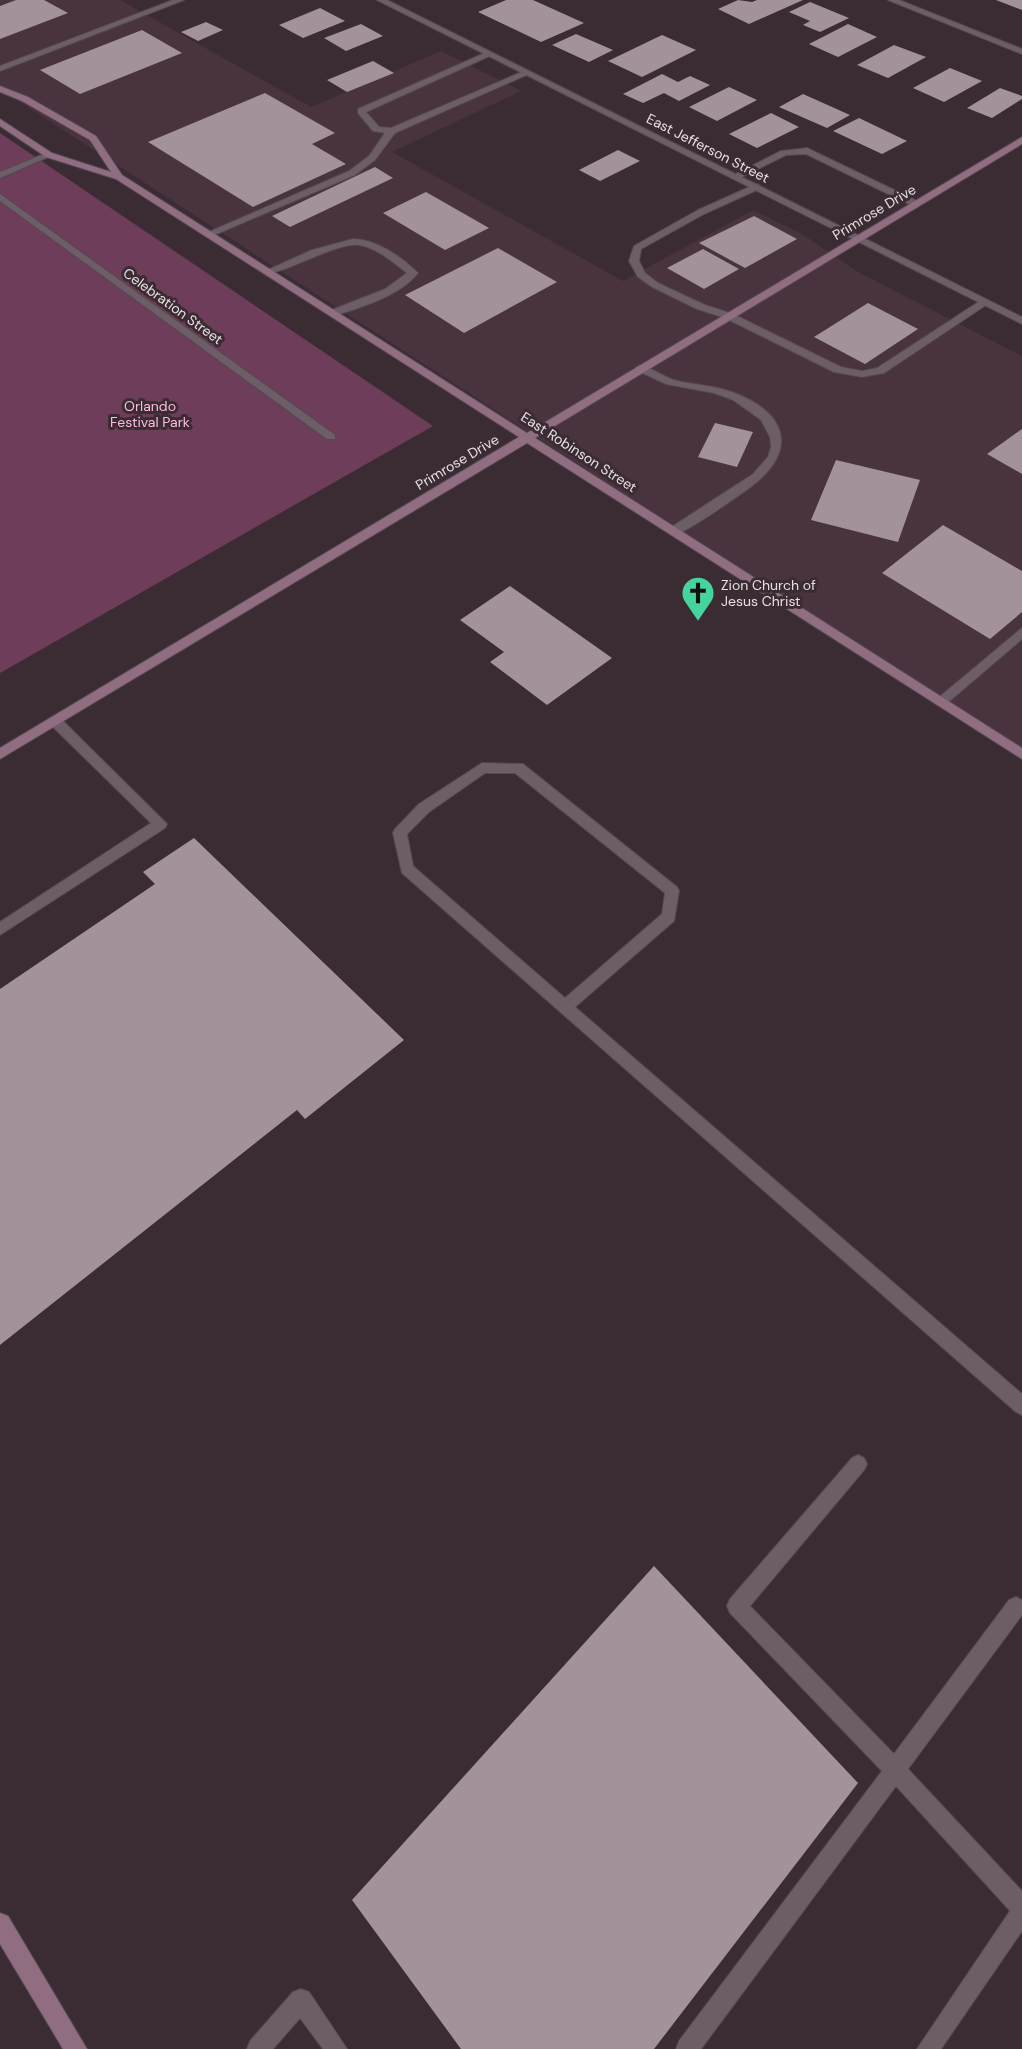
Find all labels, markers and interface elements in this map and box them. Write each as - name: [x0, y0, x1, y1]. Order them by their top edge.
- street label: East Jefferson Street: [644, 109, 772, 187]
- street label: Primrose Drive: [829, 180, 919, 244]
- street label: Celebration Street: [120, 264, 226, 348]
- park label: Orlando Festival Park: [110, 397, 190, 431]
- street label: East Robinson Street: [518, 408, 640, 496]
- street label: Primrose Drive: [412, 430, 502, 494]
- church icon: Zion Church of Jesus Christ: [680, 575, 716, 622]
- place label: Zion Church of Jesus Christ: [721, 576, 816, 610]

